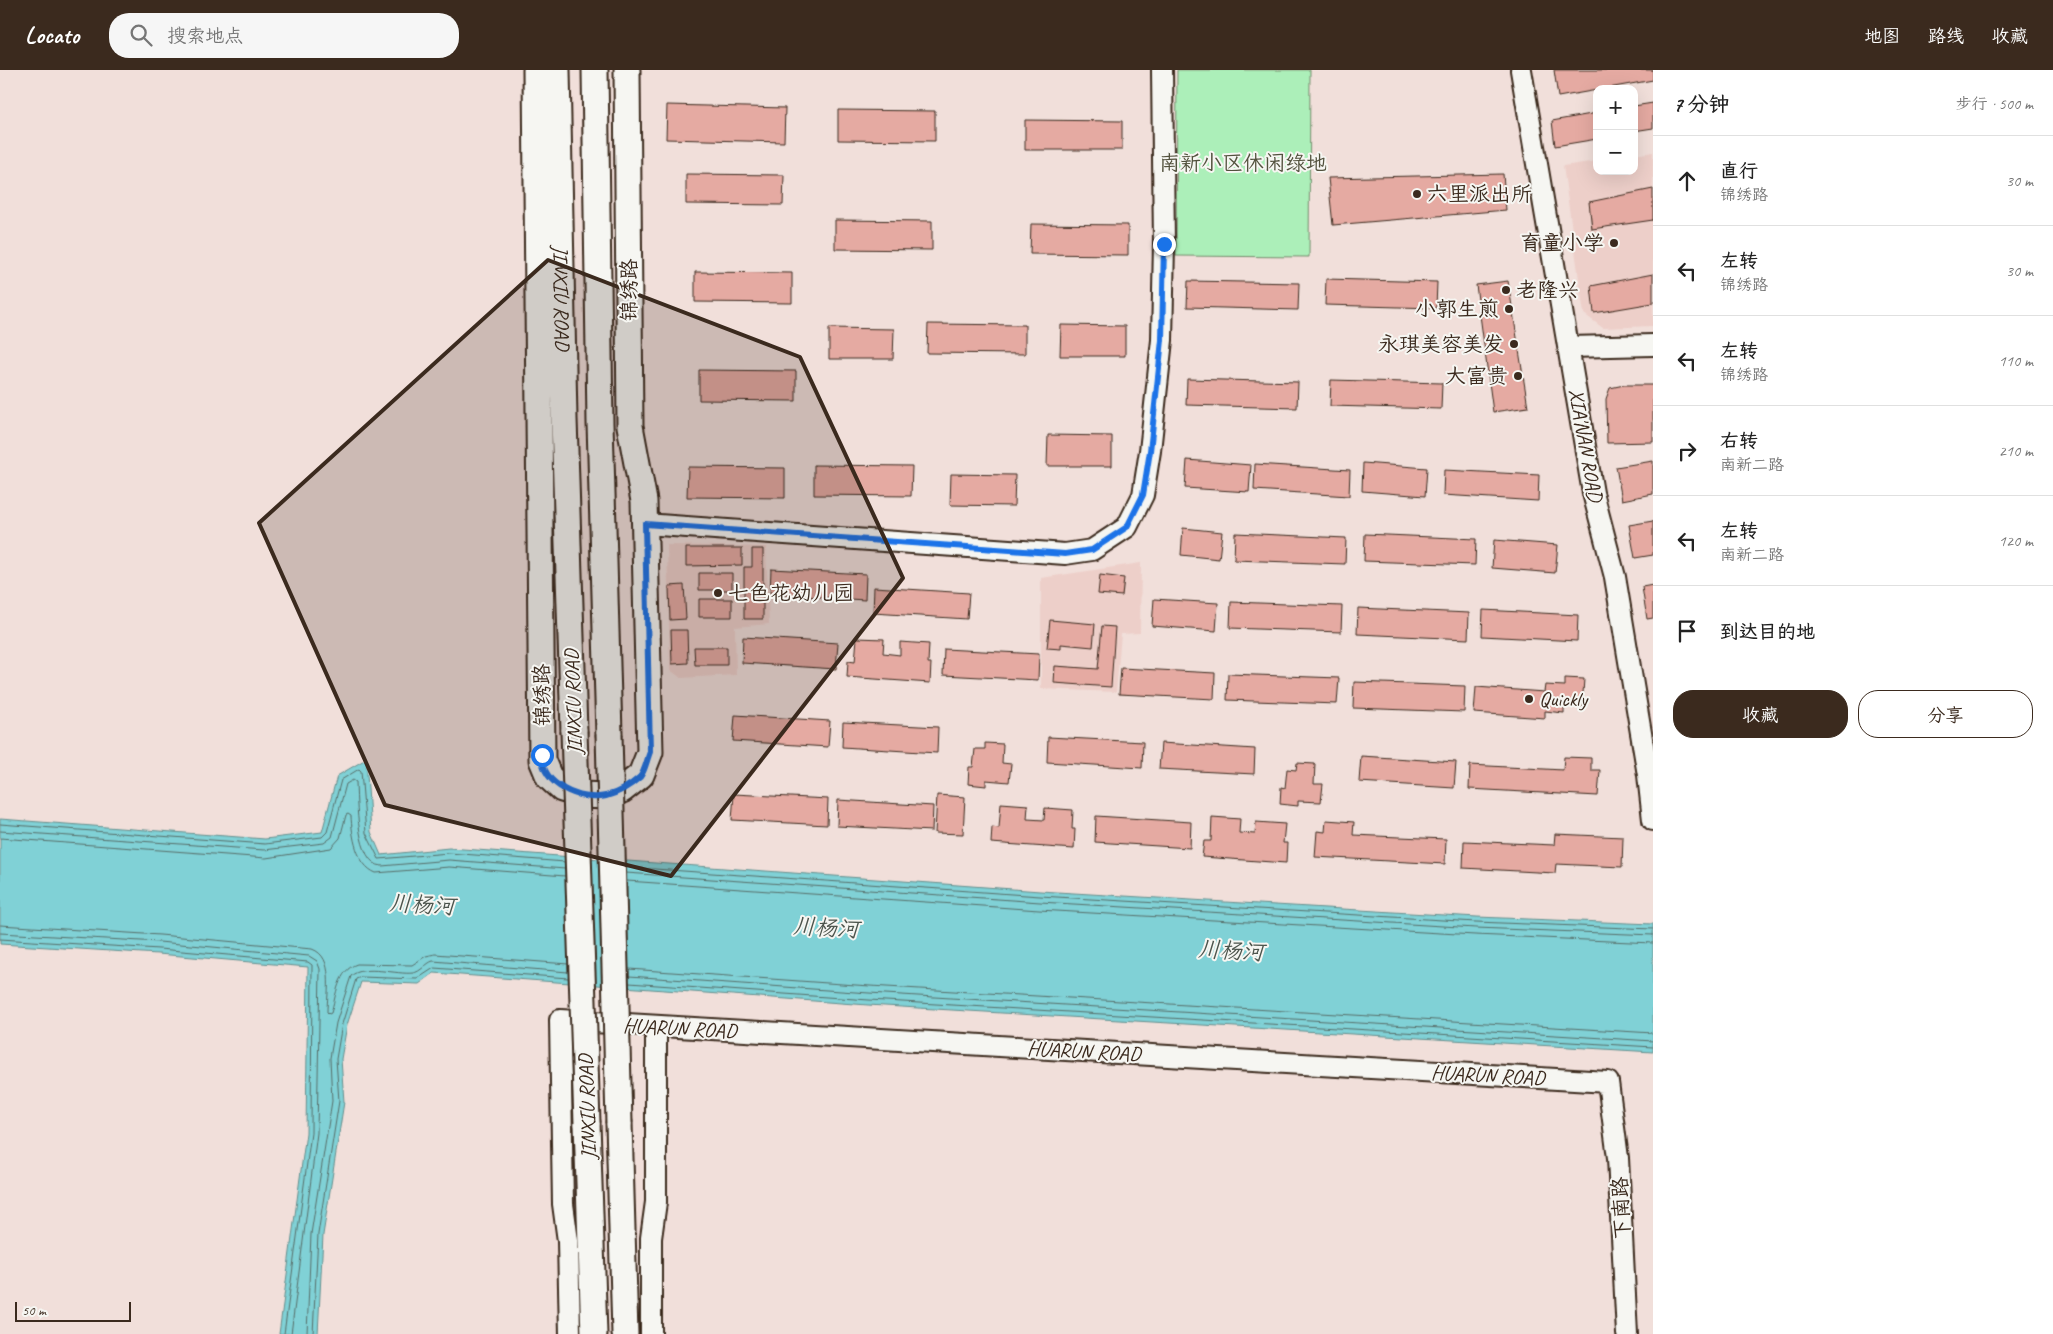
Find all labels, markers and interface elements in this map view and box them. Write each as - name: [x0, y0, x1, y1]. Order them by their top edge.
- search box: [109, 13, 459, 58]
- text: Locato: [25, 20, 79, 50]
- icon: search: [127, 21, 155, 49]
- text: 搜索地点: [167, 24, 243, 48]
- text: 地图: [1864, 25, 1900, 47]
- text: 路线: [1928, 25, 1964, 47]
- text: 收藏: [1992, 25, 2028, 47]
- map controls: [1593, 85, 1638, 175]
- button: +: [1593, 85, 1638, 130]
- text: 7 分钟: [1673, 91, 1729, 117]
- text: 步行 · 500 m: [1956, 94, 2033, 114]
- button: −: [1593, 130, 1638, 175]
- park label: 南新小区休闲绿地: [1159, 150, 1327, 176]
- text: 直行: [1720, 159, 1758, 183]
- icon: ahead: [1673, 167, 1701, 195]
- text: 30 m: [2006, 171, 2033, 191]
- place label: 六里派出所: [1427, 181, 1532, 207]
- text: 锦绣路: [1720, 185, 1768, 205]
- marker: 六里派出所: [1411, 188, 1423, 200]
- place label: 育童小学: [1520, 230, 1604, 256]
- route end: [1153, 233, 1176, 256]
- marker: 育童小学: [1608, 237, 1620, 249]
- street label: JINXIU ROAD: [547, 244, 576, 353]
- text: 左转: [1720, 249, 1758, 273]
- icon: left: [1673, 257, 1701, 285]
- street label: 锦绣路: [616, 259, 642, 322]
- text: 30 m: [2006, 261, 2033, 281]
- text: 锦绣路: [1720, 275, 1768, 295]
- place label: 老隆兴: [1516, 277, 1579, 303]
- marker: 老隆兴: [1500, 284, 1512, 296]
- place label: 小郭生煎: [1415, 296, 1499, 322]
- marker: 小郭生煎: [1503, 303, 1515, 315]
- place label: 永琪美容美发: [1378, 331, 1504, 357]
- marker: 永琪美容美发: [1508, 338, 1520, 350]
- text: 左转: [1720, 339, 1758, 363]
- icon: left: [1673, 347, 1701, 375]
- text: 110 m: [1999, 351, 2033, 371]
- place label: 大富贵: [1445, 363, 1508, 389]
- text: 锦绣路: [1720, 365, 1768, 385]
- marker: 大富贵: [1512, 370, 1524, 382]
- street label: XIA'NAN ROAD: [1563, 387, 1609, 505]
- text: 右转: [1720, 429, 1758, 453]
- icon: right: [1673, 437, 1701, 465]
- text: 210 m: [1999, 441, 2033, 461]
- text: 南新二路: [1720, 455, 1784, 475]
- text: 左转: [1720, 519, 1758, 543]
- icon: left: [1673, 527, 1701, 555]
- text: 120 m: [1999, 531, 2033, 551]
- text: 南新二路: [1720, 545, 1784, 565]
- place label: 七色花幼儿园: [728, 580, 854, 606]
- marker: 七色花幼儿园: [712, 587, 724, 599]
- icon: arrive: [1673, 617, 1701, 645]
- text: 到达目的地: [1720, 620, 1815, 644]
- street label: JINXIU ROAD: [558, 647, 588, 756]
- street label: 锦绣路: [528, 663, 556, 727]
- place label: Quickly: [1539, 686, 1589, 712]
- button: 收藏: [1673, 690, 1848, 738]
- button: 分享: [1858, 690, 2033, 738]
- marker: Quickly: [1523, 693, 1535, 705]
- route start: [531, 744, 554, 767]
- water label: 川杨河: [388, 889, 459, 921]
- water label: 川杨河: [792, 912, 863, 944]
- water label: 川杨河: [1197, 935, 1268, 967]
- street label: HUARUN ROAD: [623, 1012, 739, 1044]
- street label: HUARUN ROAD: [1027, 1035, 1143, 1067]
- street label: JINXIU ROAD: [572, 1052, 602, 1161]
- street label: HUARUN ROAD: [1431, 1059, 1547, 1091]
- street label: 下南路: [1606, 1176, 1636, 1240]
- scale bar: [15, 1299, 131, 1322]
- text: 50 m: [22, 1302, 46, 1319]

